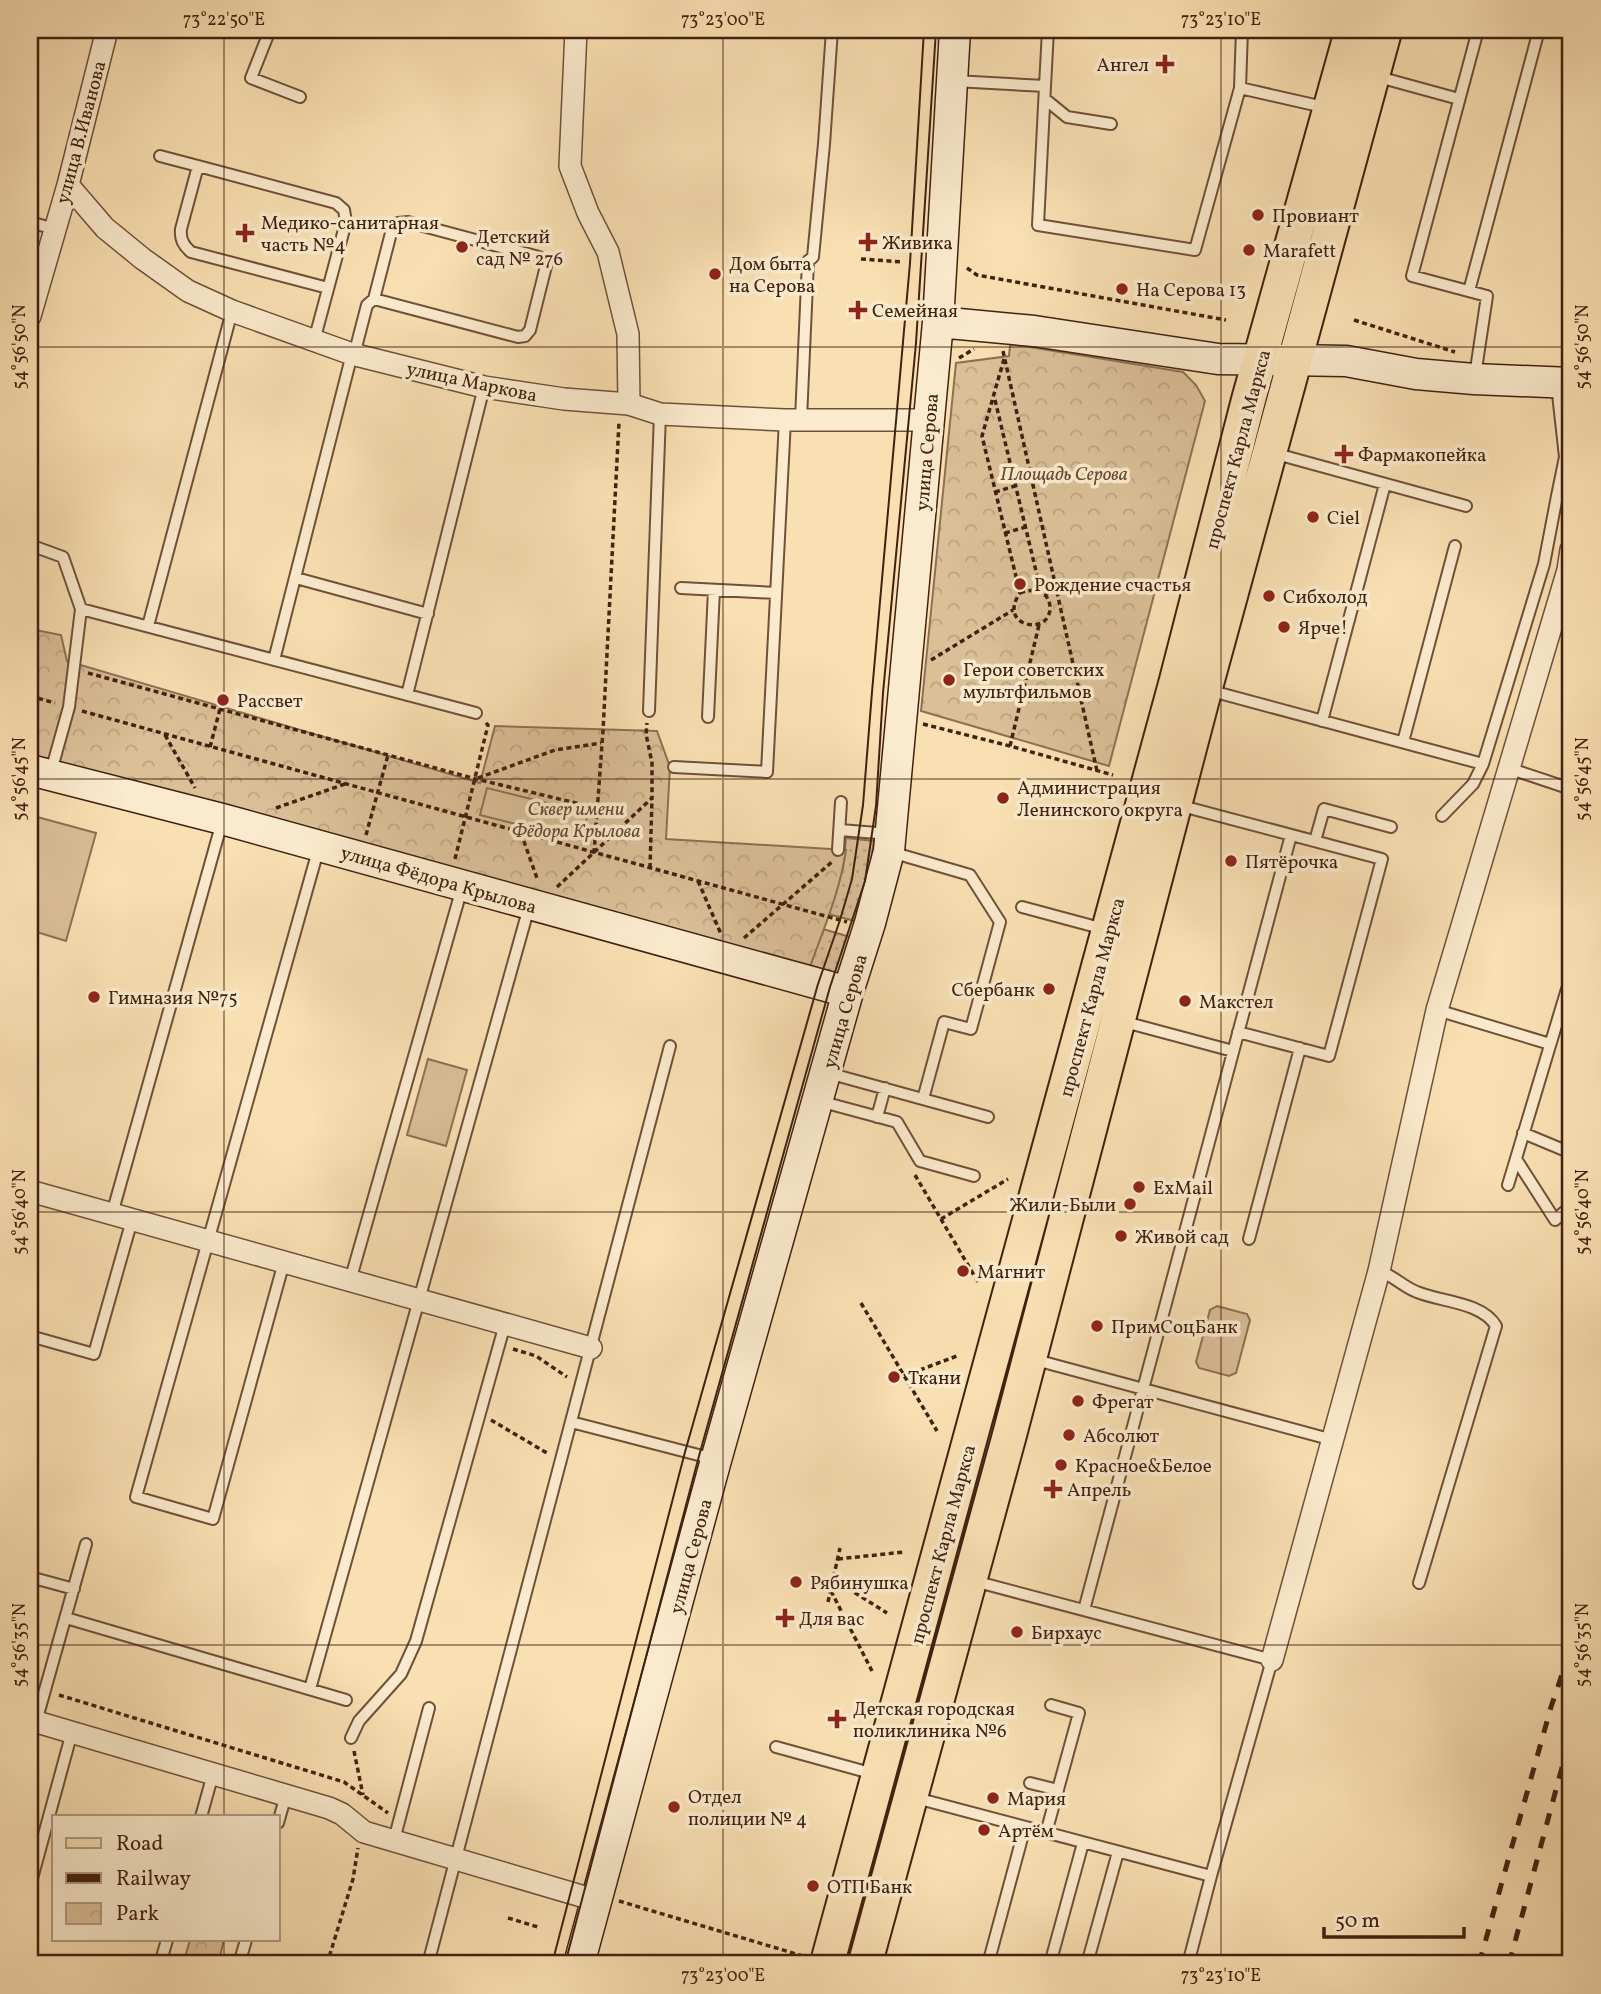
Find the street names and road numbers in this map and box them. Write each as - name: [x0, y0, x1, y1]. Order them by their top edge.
- street label: улица В.Иванова: [50, 58, 114, 207]
- street label: проспект Карла Маркса: [1200, 347, 1278, 552]
- street label: улица Маркова: [404, 356, 539, 410]
- street label: улица Серова: [910, 392, 946, 512]
- street label: улица Фёдора Крылова: [337, 840, 539, 921]
- street label: проспект Карла Маркса: [1054, 895, 1132, 1100]
- street label: улица Серова: [817, 951, 875, 1072]
- street label: проспект Карла Маркса: [905, 1442, 983, 1647]
- street label: улица Серова: [664, 1496, 720, 1617]

